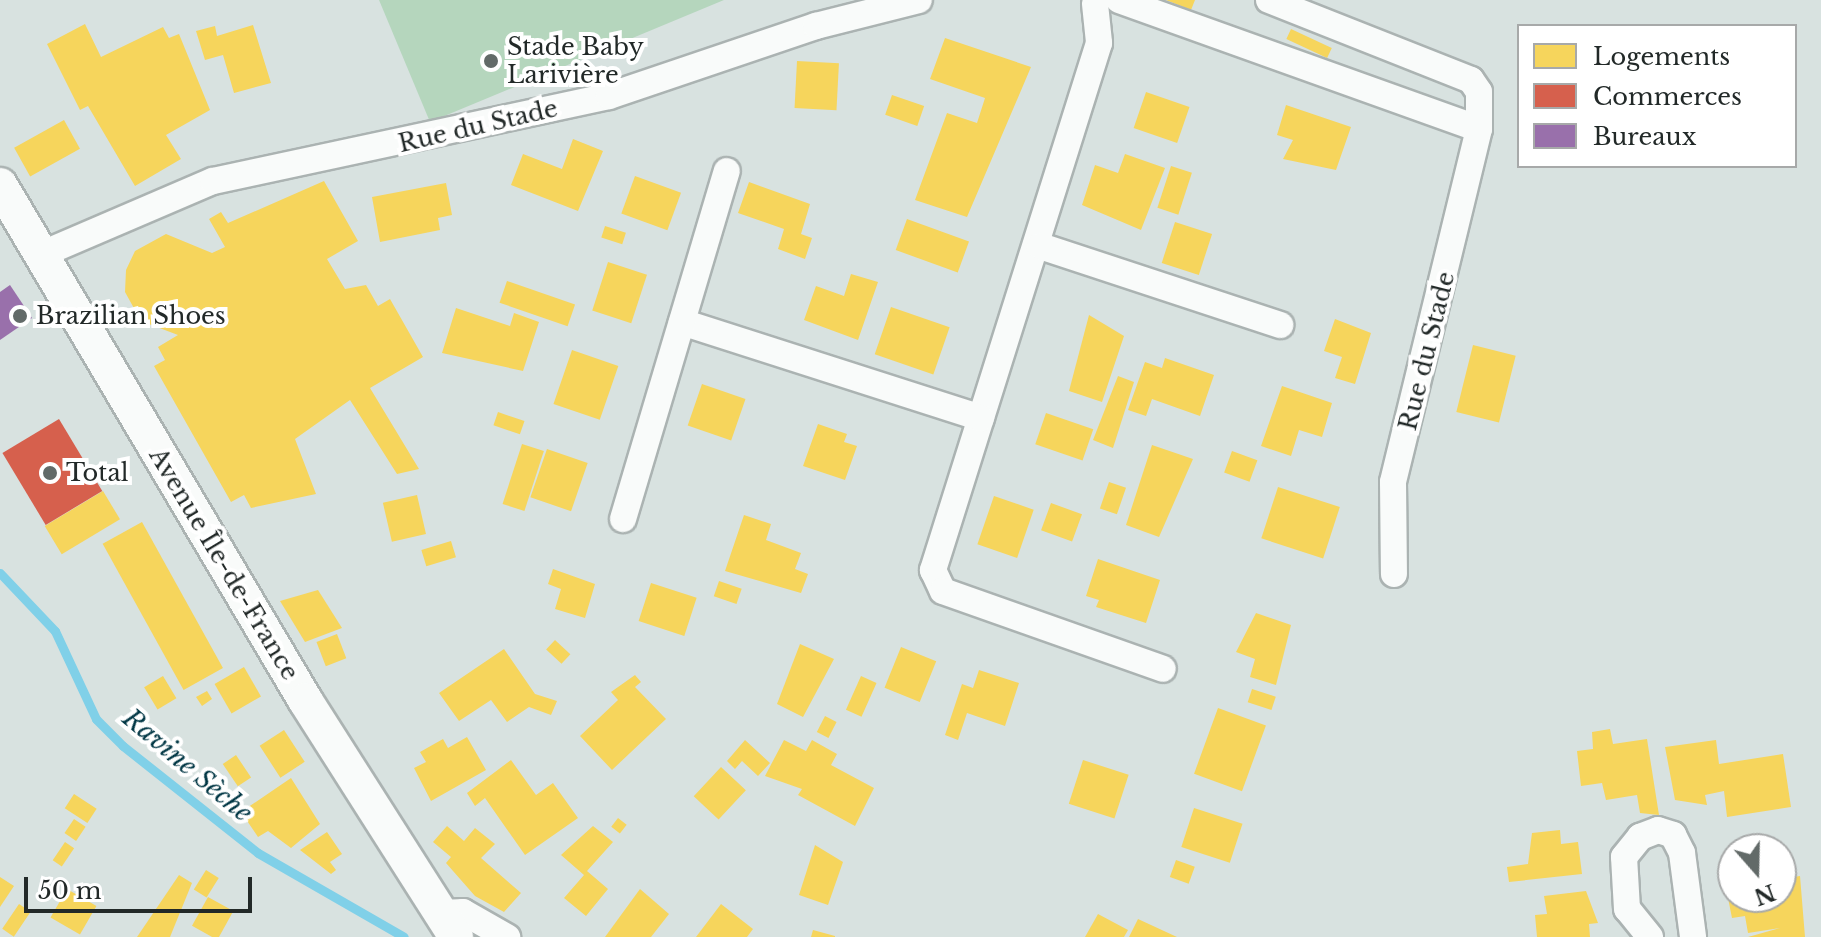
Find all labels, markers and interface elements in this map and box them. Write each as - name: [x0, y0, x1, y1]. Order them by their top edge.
- legend: [1517, 24, 1797, 168]
- place label: Stade Baby Larivière: [507, 33, 644, 89]
- text: Logements: [1593, 42, 1730, 71]
- marker: Stade Baby Larivière: [482, 52, 500, 70]
- text: Commerces: [1593, 82, 1742, 111]
- street label: Rue du Stade: [396, 94, 560, 158]
- text: Bureaux: [1593, 122, 1696, 151]
- street label: Rue du Stade: [1393, 269, 1461, 433]
- place label: Brazilian Shoes: [36, 302, 226, 330]
- marker: Brazilian Shoes: [11, 307, 29, 325]
- street label: Avenue Île-de-France: [143, 443, 305, 685]
- place label: Total: [66, 459, 128, 487]
- marker: Total: [41, 464, 59, 482]
- water label: Ravine Sèche: [116, 703, 258, 829]
- north arrow: [1717, 833, 1797, 913]
- scale bar: [28, 861, 256, 911]
- text: 50 m: [38, 876, 101, 905]
- text: N: [1750, 878, 1779, 910]

